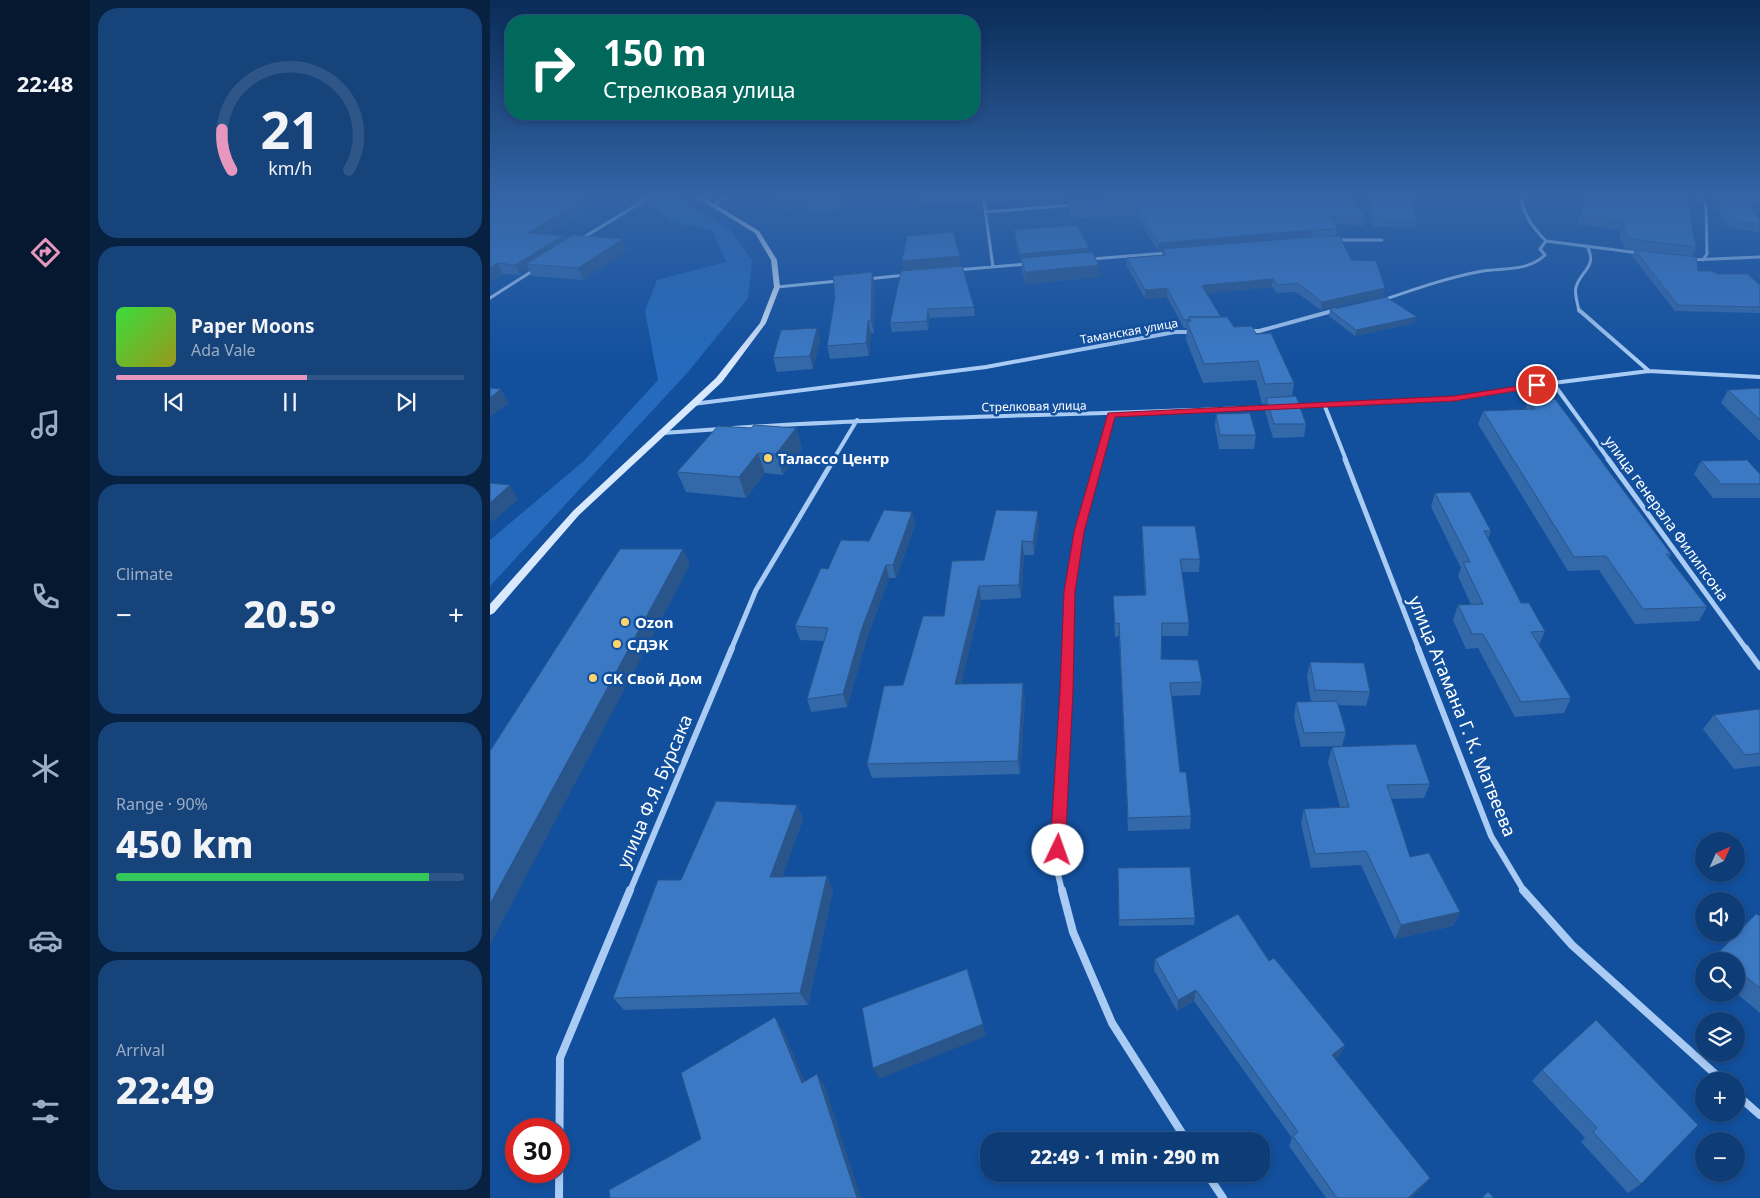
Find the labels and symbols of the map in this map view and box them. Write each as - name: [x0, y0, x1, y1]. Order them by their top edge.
- street label: Таманская улица: [1079, 314, 1179, 348]
- pin: [1516, 364, 1558, 406]
- street label: Стрелковая улица: [981, 397, 1087, 415]
- street label: улица генерала Филипсона: [1600, 431, 1734, 605]
- place label: Талассо Центр: [778, 448, 889, 468]
- marker: Талассо Центр: [762, 452, 774, 464]
- street label: улица Атамана Г. К. Матвеева: [1404, 592, 1522, 840]
- place label: Ozon: [635, 612, 673, 632]
- marker: Ozon: [619, 616, 631, 628]
- place label: СДЭК: [627, 634, 669, 654]
- marker: СДЭК: [611, 638, 623, 650]
- place label: СК Свой Дом: [603, 668, 702, 688]
- marker: СК Свой Дом: [587, 672, 599, 684]
- street label: улица Ф.Я. Бурсака: [611, 711, 697, 871]
- position arrow: [1031, 823, 1083, 875]
- north arrow: [1695, 832, 1745, 882]
- speed limit sign: 30: [505, 1118, 570, 1183]

